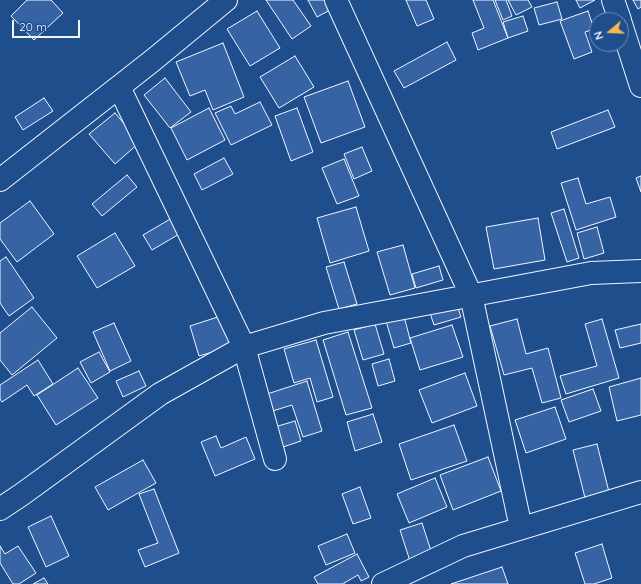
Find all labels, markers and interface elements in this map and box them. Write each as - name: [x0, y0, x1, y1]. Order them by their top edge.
- scale bar: [14, 12, 82, 38]
- north arrow: [589, 12, 629, 52]
- text: 20 m: [19, 19, 47, 34]
- text: N: [591, 29, 607, 42]

